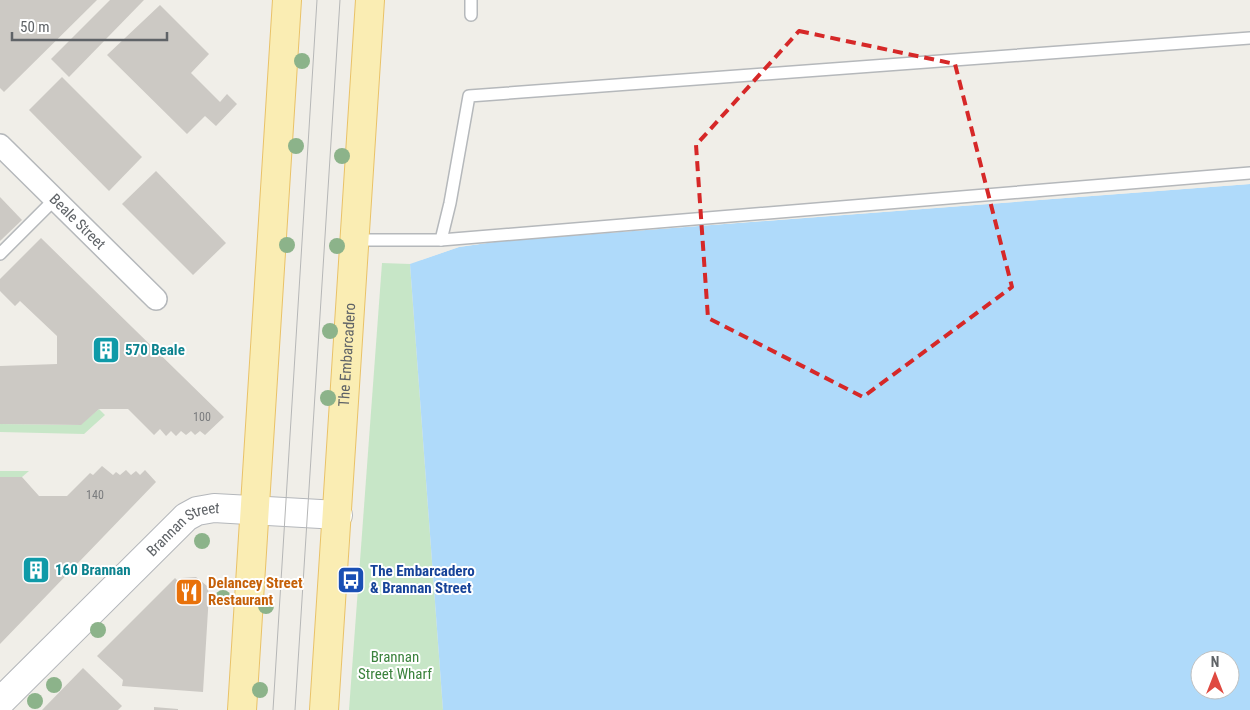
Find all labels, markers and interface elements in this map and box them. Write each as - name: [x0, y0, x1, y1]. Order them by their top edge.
- scale bar: [12, 10, 168, 42]
- text: 50 m: [20, 18, 50, 36]
- street label: Beale Street: [46, 190, 109, 253]
- street label: The Embarcadero: [335, 302, 359, 407]
- building icon: 570 Beale: [91, 335, 121, 365]
- place label: 570 Beale: [125, 341, 185, 359]
- house number: 100: [193, 410, 211, 424]
- house number: 140: [86, 488, 104, 502]
- street label: Brannan Street: [143, 499, 220, 560]
- building icon: 160 Brannan: [21, 555, 51, 585]
- place label: 160 Brannan: [55, 561, 131, 579]
- place label: The Embarcadero & Brannan Street: [370, 562, 475, 597]
- bus stop icon: The Embarcadero & Brannan Street: [336, 565, 366, 595]
- place label: Delancey Street Restaurant: [208, 574, 303, 609]
- restaurant icon: Delancey Street Restaurant: [174, 577, 204, 607]
- park label: Brannan Street Wharf: [358, 648, 432, 683]
- north arrow: [1190, 650, 1240, 700]
- text: N: [1211, 654, 1219, 670]

